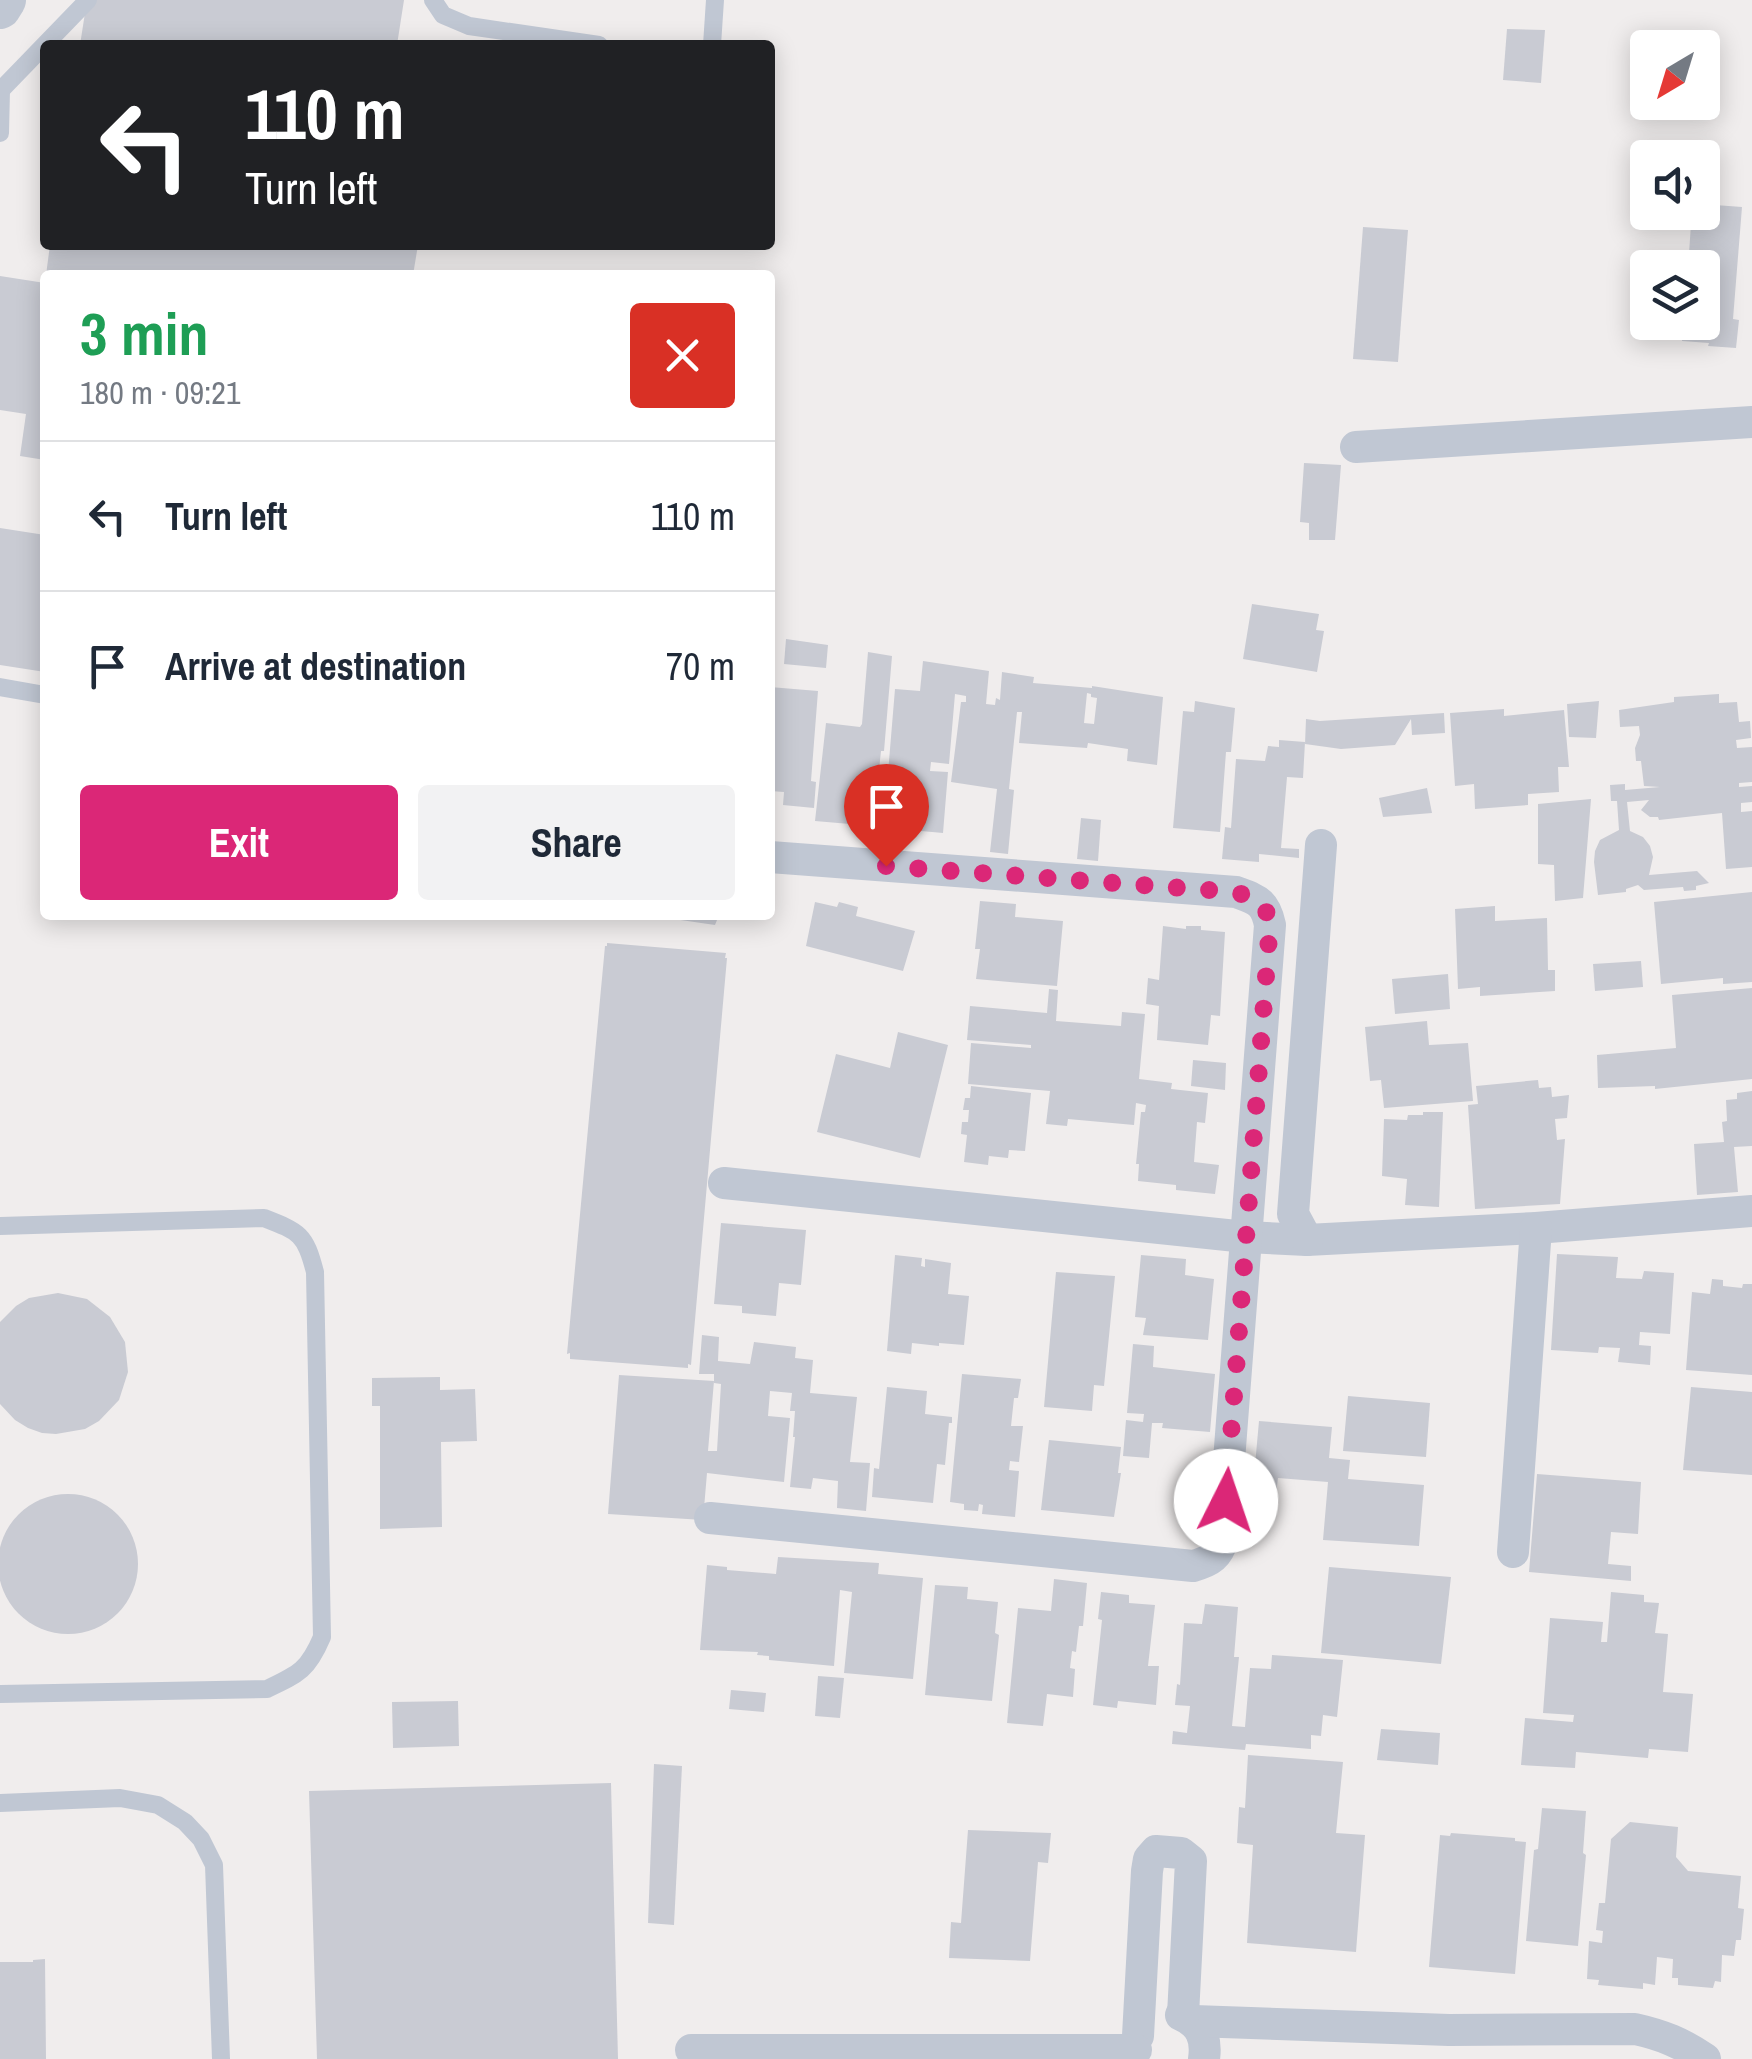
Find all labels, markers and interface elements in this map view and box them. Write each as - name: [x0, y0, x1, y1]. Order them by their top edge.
- north arrow: [1630, 30, 1720, 120]
- map controls: [1630, 30, 1720, 340]
- text: 110 m: [245, 67, 405, 161]
- icon: left: [80, 80, 210, 210]
- button: sound: [1630, 140, 1720, 230]
- text: Turn left: [245, 157, 377, 218]
- button: layers: [1630, 250, 1720, 340]
- text: 3 min: [80, 293, 209, 374]
- button: close: [630, 303, 735, 408]
- text: 180 m · 09:21: [80, 371, 240, 414]
- icon: left: [80, 489, 135, 544]
- text: Turn left: [165, 491, 287, 542]
- text: 110 m: [651, 491, 735, 542]
- icon: arrive: [80, 639, 135, 694]
- text: Arrive at destination: [165, 641, 466, 692]
- text: 70 m: [666, 641, 735, 692]
- pin: [844, 764, 929, 867]
- icon: arrive: [859, 779, 914, 834]
- button: Exit: [80, 785, 398, 900]
- button: Share: [418, 785, 735, 900]
- position arrow: [1174, 1449, 1278, 1553]

